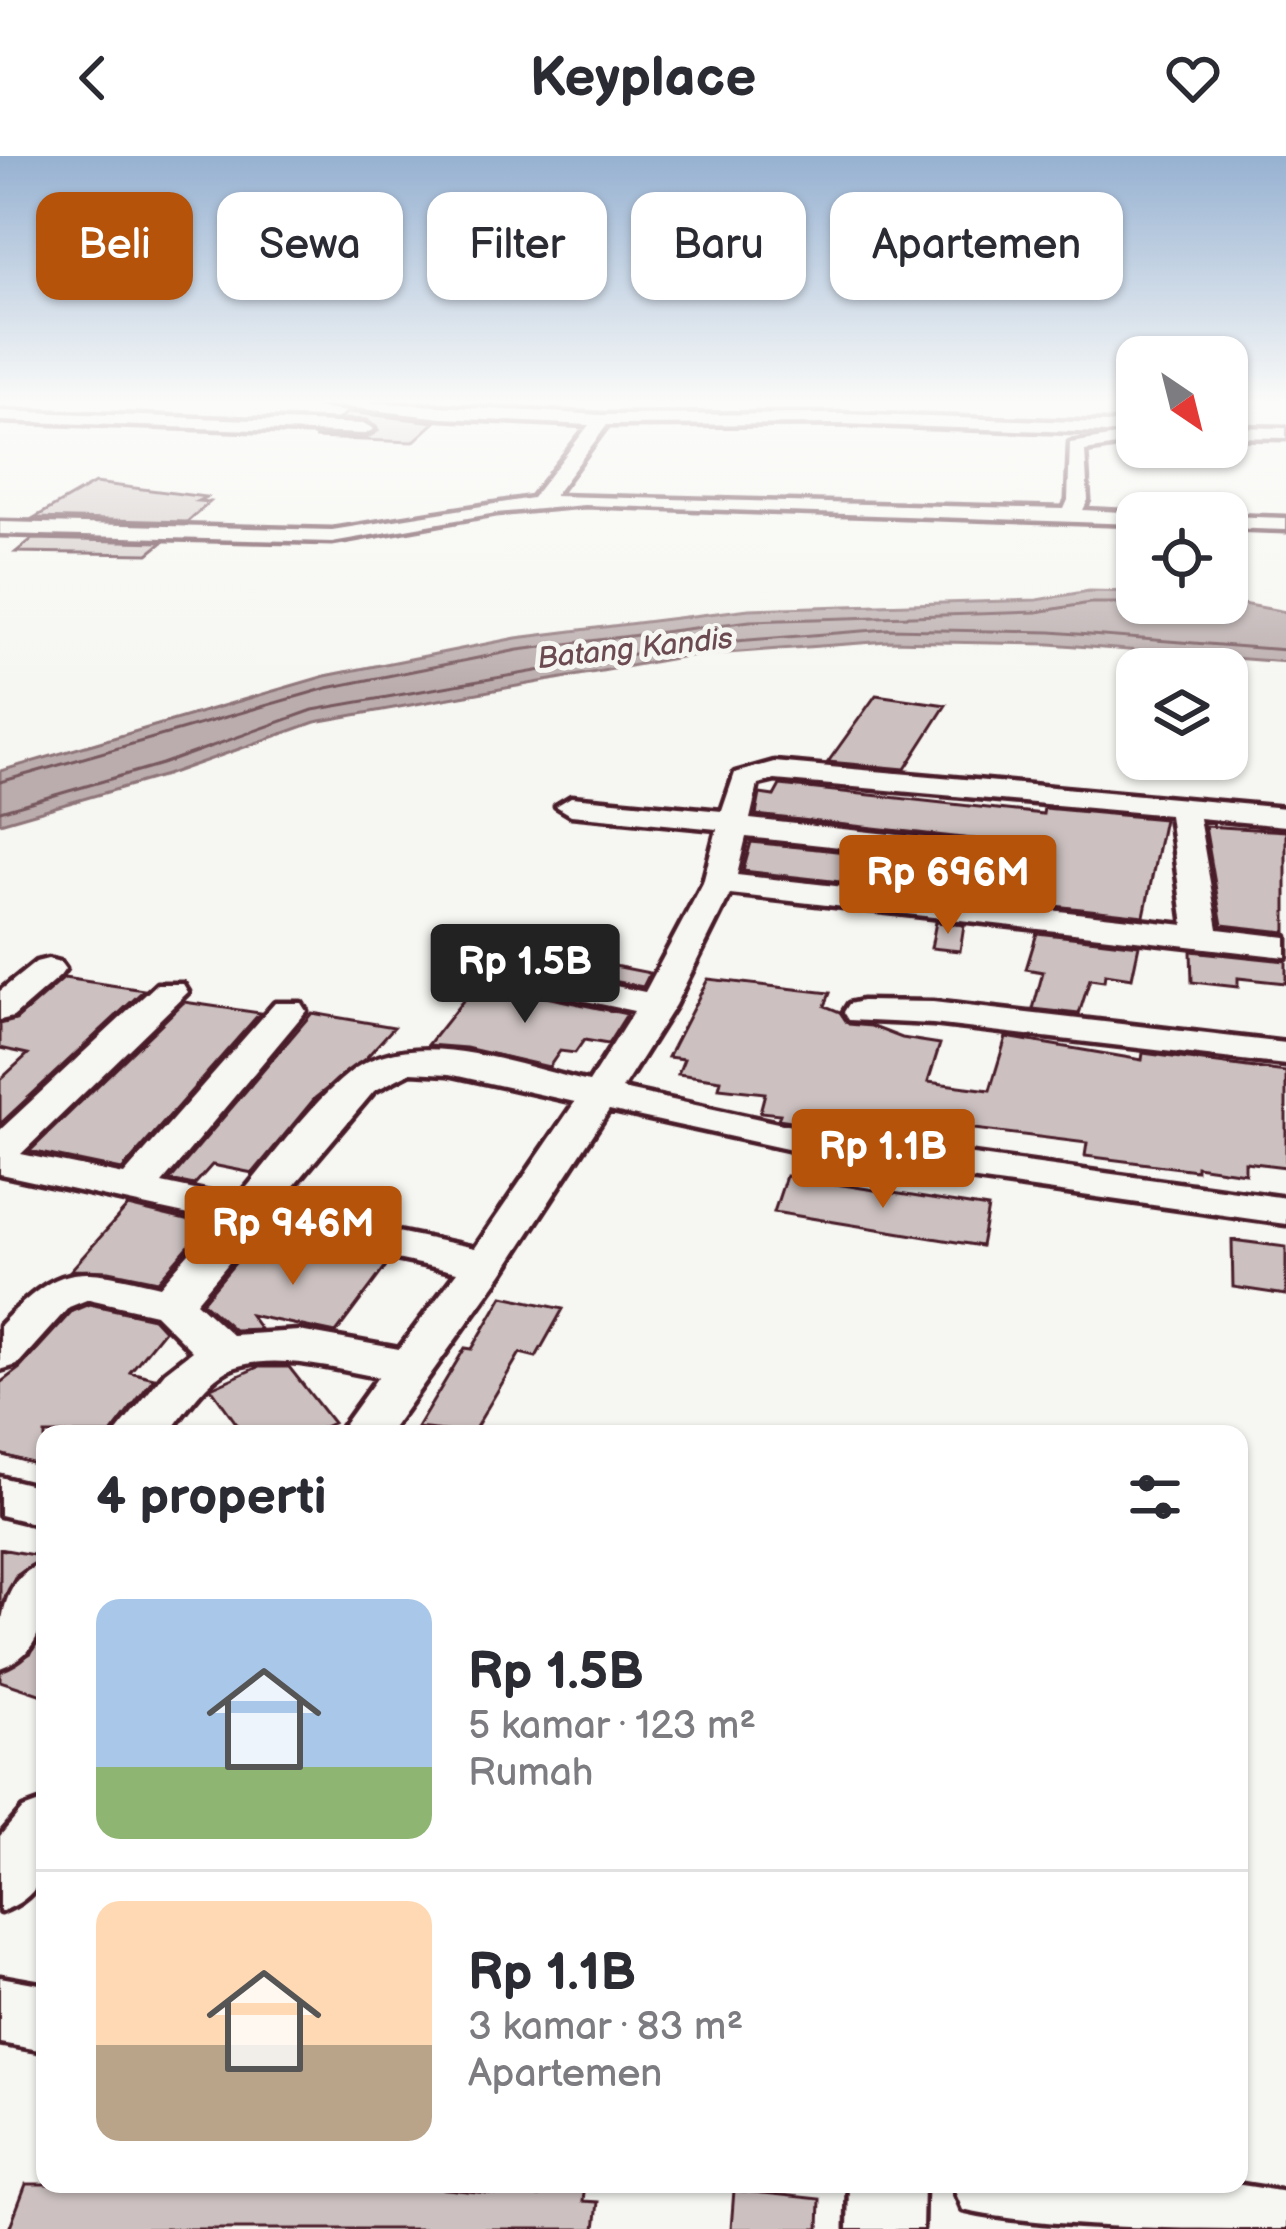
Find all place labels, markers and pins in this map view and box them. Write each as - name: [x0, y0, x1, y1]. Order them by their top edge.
- pin: Rp 696M: [837, 835, 1059, 937]
- pin: Rp 1.5B: [414, 924, 636, 1026]
- pin: Rp 1.1B: [772, 1109, 994, 1211]
- pin: Rp 946M: [182, 1186, 404, 1288]

